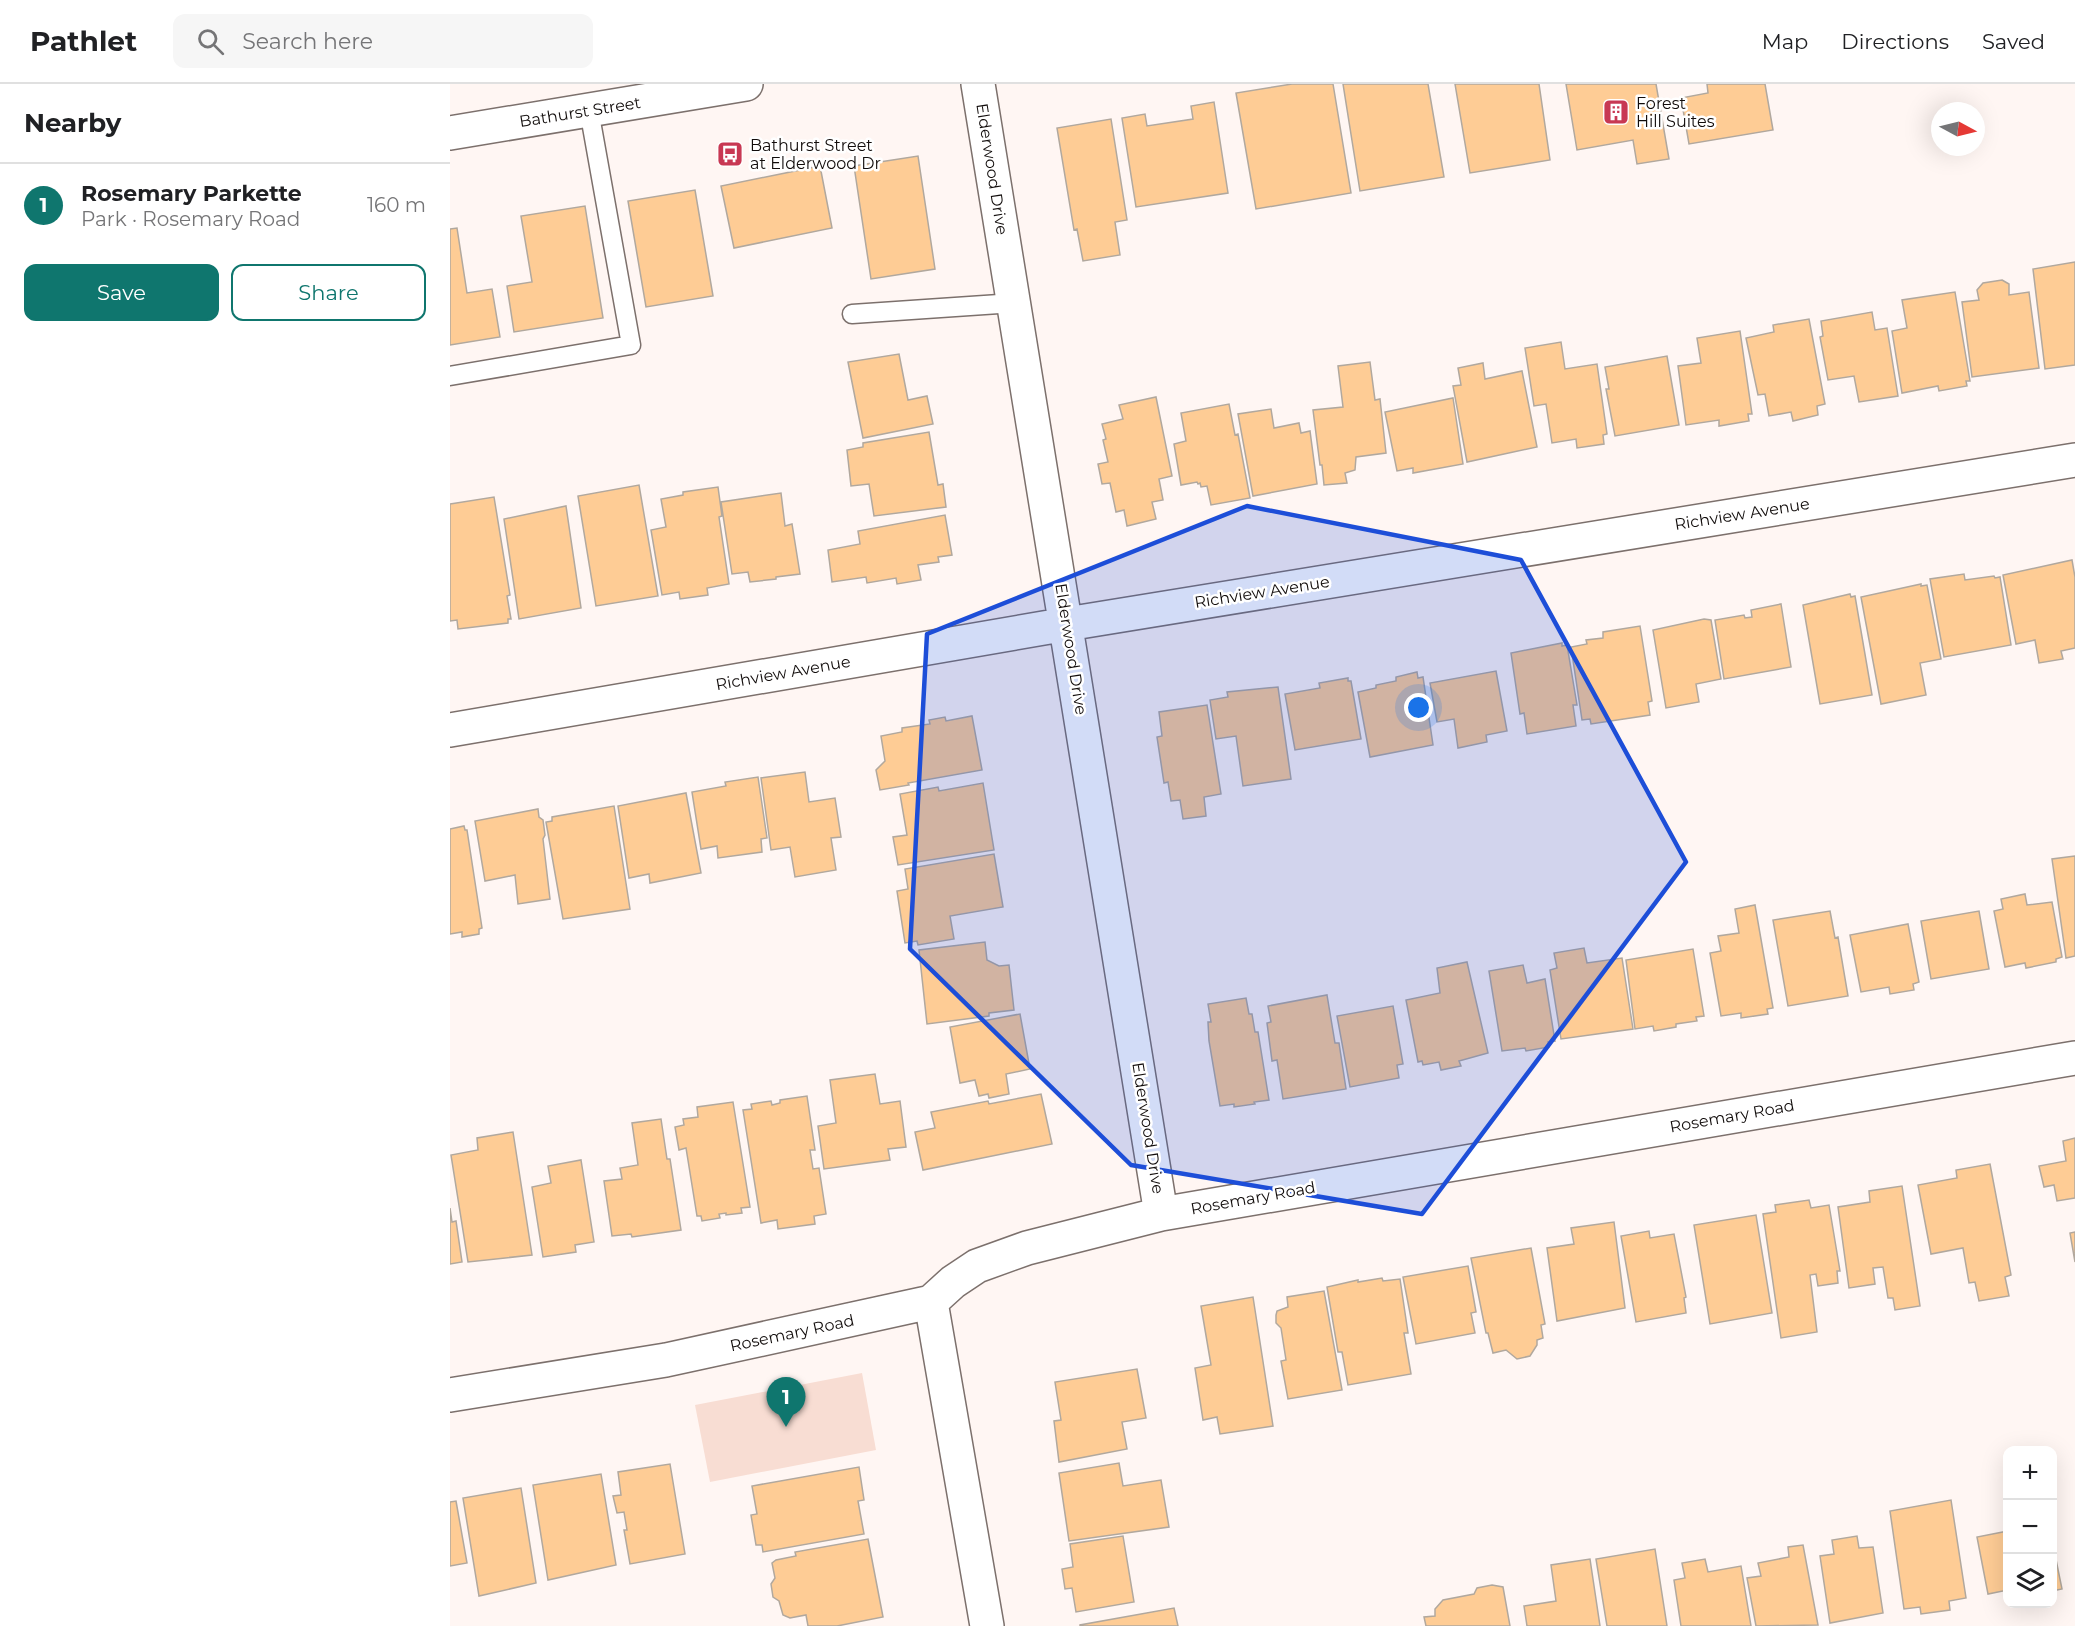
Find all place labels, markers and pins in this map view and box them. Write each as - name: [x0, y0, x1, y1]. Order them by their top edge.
- place label: Forest Hill Suites: [1636, 94, 1715, 131]
- building icon: Forest Hill Suites: [1601, 97, 1631, 127]
- place label: Bathurst Street at Elderwood Dr: [750, 136, 881, 173]
- bus stop icon: Bathurst Street at Elderwood Dr: [715, 139, 745, 169]
- pin: 1: [766, 1378, 806, 1427]

